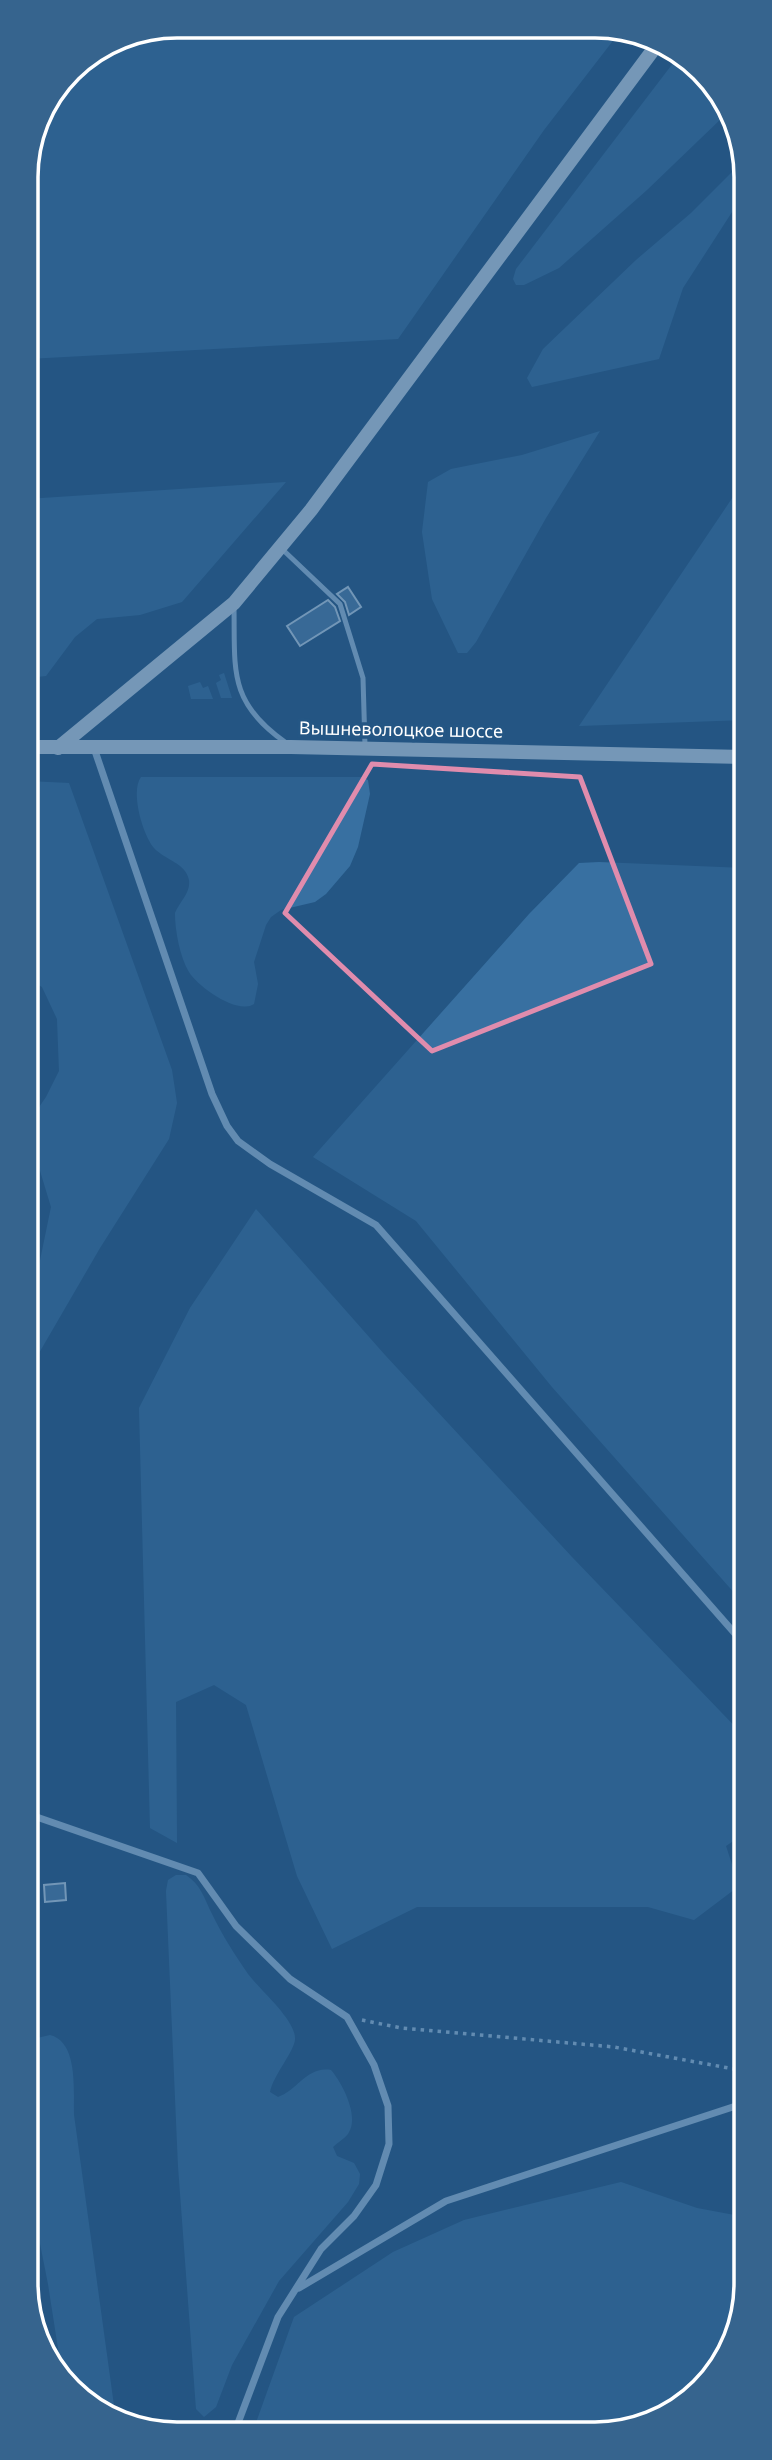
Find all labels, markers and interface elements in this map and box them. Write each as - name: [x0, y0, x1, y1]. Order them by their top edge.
- street label: Вышневолоцкое шоссе: [299, 715, 503, 743]

